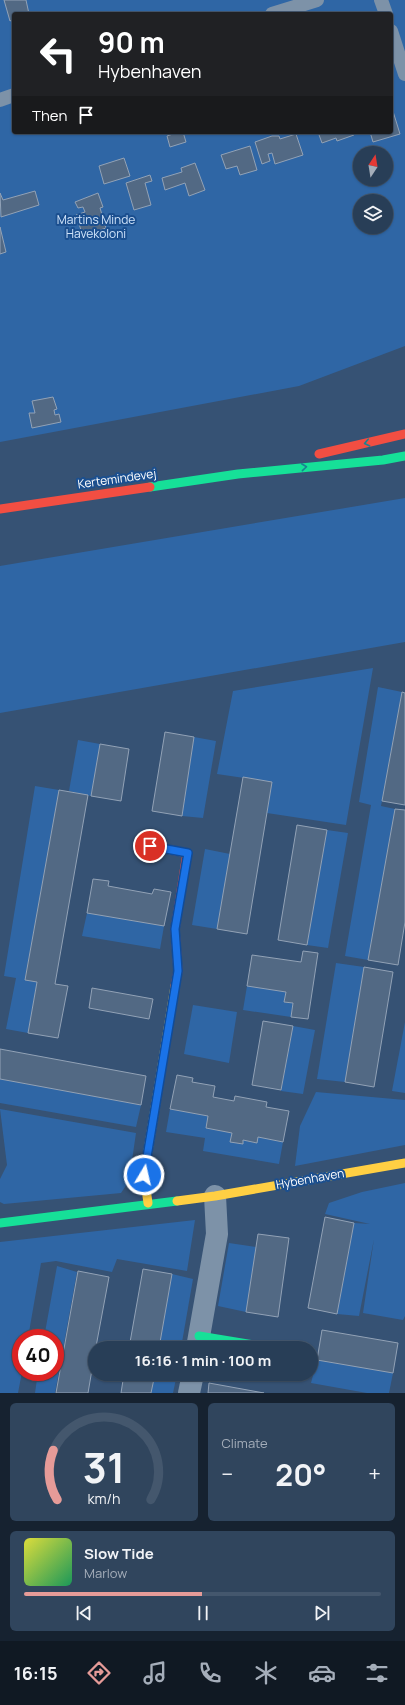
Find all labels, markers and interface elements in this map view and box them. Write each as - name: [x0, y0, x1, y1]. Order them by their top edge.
- text: 90 m: [98, 23, 165, 61]
- icon: left: [32, 28, 84, 80]
- text: Hybenhaven: [98, 59, 201, 83]
- icon: arrive: [75, 104, 97, 126]
- text: Then: [32, 105, 67, 126]
- north arrow: [353, 146, 393, 186]
- map controls: [353, 146, 393, 234]
- button: layers: [353, 194, 393, 234]
- park label: Martins Minde Havekoloni: [57, 211, 135, 242]
- one-way arrow: [364, 438, 370, 446]
- one-way arrow: [301, 463, 307, 472]
- street label: Kertemindevej: [77, 465, 157, 492]
- pin: [133, 829, 167, 863]
- icon: arrive: [139, 835, 161, 857]
- position arrow: [123, 1154, 165, 1196]
- street label: Hybenhaven: [274, 1164, 345, 1193]
- speed limit sign: 40: [12, 1329, 64, 1381]
- text: 16:16 · 1 min · 100 m: [135, 1350, 271, 1371]
- text: Climate: [222, 1434, 268, 1452]
- text: 31: [83, 1439, 125, 1495]
- text: 20°: [275, 1454, 326, 1495]
- text: −: [222, 1459, 233, 1489]
- text: +: [368, 1459, 381, 1489]
- text: km/h: [87, 1489, 120, 1508]
- text: Slow Tide: [84, 1543, 154, 1564]
- text: Marlow: [84, 1564, 127, 1582]
- icon: previous: [73, 1602, 95, 1624]
- icon: pause: [192, 1602, 214, 1624]
- icon: next: [311, 1602, 333, 1624]
- icon: directions: [85, 1659, 113, 1687]
- icon: music: [141, 1659, 169, 1687]
- icon: phone: [196, 1659, 224, 1687]
- icon: climate: [252, 1659, 280, 1687]
- icon: car: [308, 1659, 336, 1687]
- icon: filters: [363, 1659, 391, 1687]
- text: 16:15: [14, 1661, 57, 1685]

